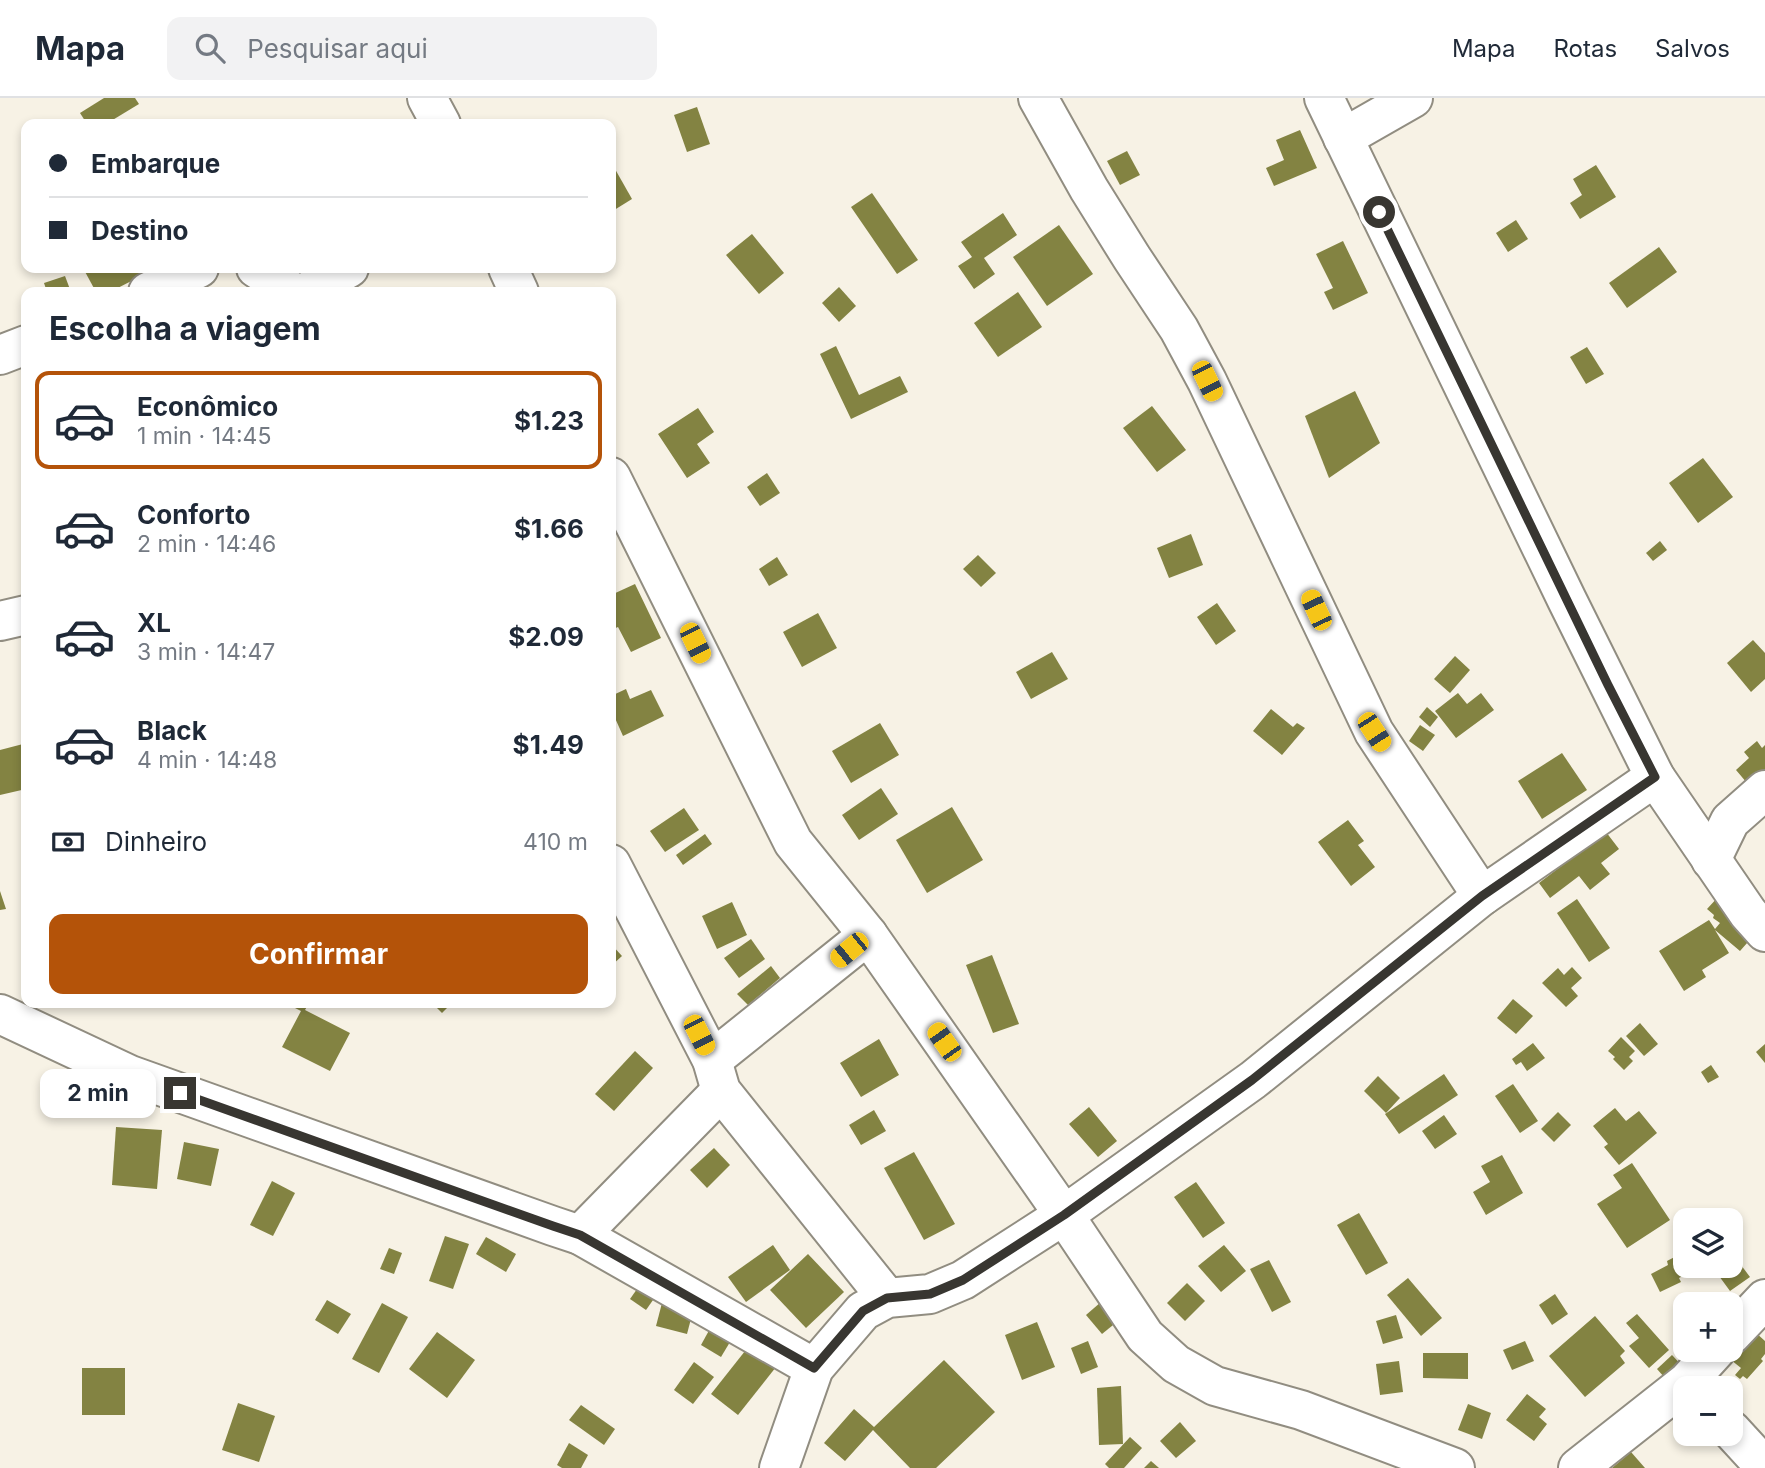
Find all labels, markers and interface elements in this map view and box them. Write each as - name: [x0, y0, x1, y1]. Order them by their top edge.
- search box: [167, 17, 657, 80]
- text: Mapa: [35, 28, 125, 68]
- icon: search: [191, 29, 229, 67]
- text: Pesquisar aqui: [247, 33, 428, 64]
- text: Mapa: [1452, 34, 1516, 63]
- text: Rotas: [1554, 34, 1617, 63]
- text: Salvos: [1655, 34, 1730, 63]
- text: Embarque: [91, 148, 220, 179]
- route start: [1363, 196, 1395, 228]
- text: Destino: [91, 215, 189, 246]
- text: Escolha a viagem: [49, 309, 321, 348]
- car: [1189, 358, 1226, 404]
- icon: car: [53, 389, 116, 452]
- text: Econômico: [137, 391, 278, 422]
- text: $1.23: [514, 405, 584, 436]
- text: 1 min · 14:45: [137, 422, 271, 450]
- icon: car: [53, 497, 116, 560]
- text: Conforto: [137, 499, 250, 530]
- text: $1.66: [514, 513, 584, 544]
- text: 2 min · 14:46: [137, 530, 276, 558]
- car: [1298, 587, 1335, 633]
- icon: car: [53, 605, 116, 668]
- text: XL: [137, 607, 171, 638]
- car: [677, 620, 714, 666]
- text: $2.09: [508, 621, 584, 652]
- text: 3 min · 14:47: [137, 638, 275, 666]
- car: [1354, 709, 1395, 755]
- icon: car: [53, 713, 116, 776]
- text: Black: [137, 715, 207, 746]
- text: $1.49: [513, 729, 584, 760]
- text: 4 min · 14:48: [137, 746, 277, 774]
- icon: cash: [49, 823, 87, 861]
- text: Dinheiro: [105, 826, 207, 857]
- text: 410 m: [523, 828, 588, 856]
- button: Confirmar: [49, 914, 588, 994]
- car: [827, 929, 872, 971]
- car: [681, 1012, 718, 1058]
- car: [924, 1019, 965, 1065]
- callout: 2 min: [40, 1068, 156, 1118]
- route end: [164, 1077, 196, 1109]
- text: 2 min: [67, 1079, 129, 1107]
- map controls: [1673, 1208, 1743, 1446]
- button: layers: [1673, 1208, 1743, 1278]
- button: +: [1673, 1292, 1743, 1362]
- button: −: [1673, 1376, 1743, 1446]

